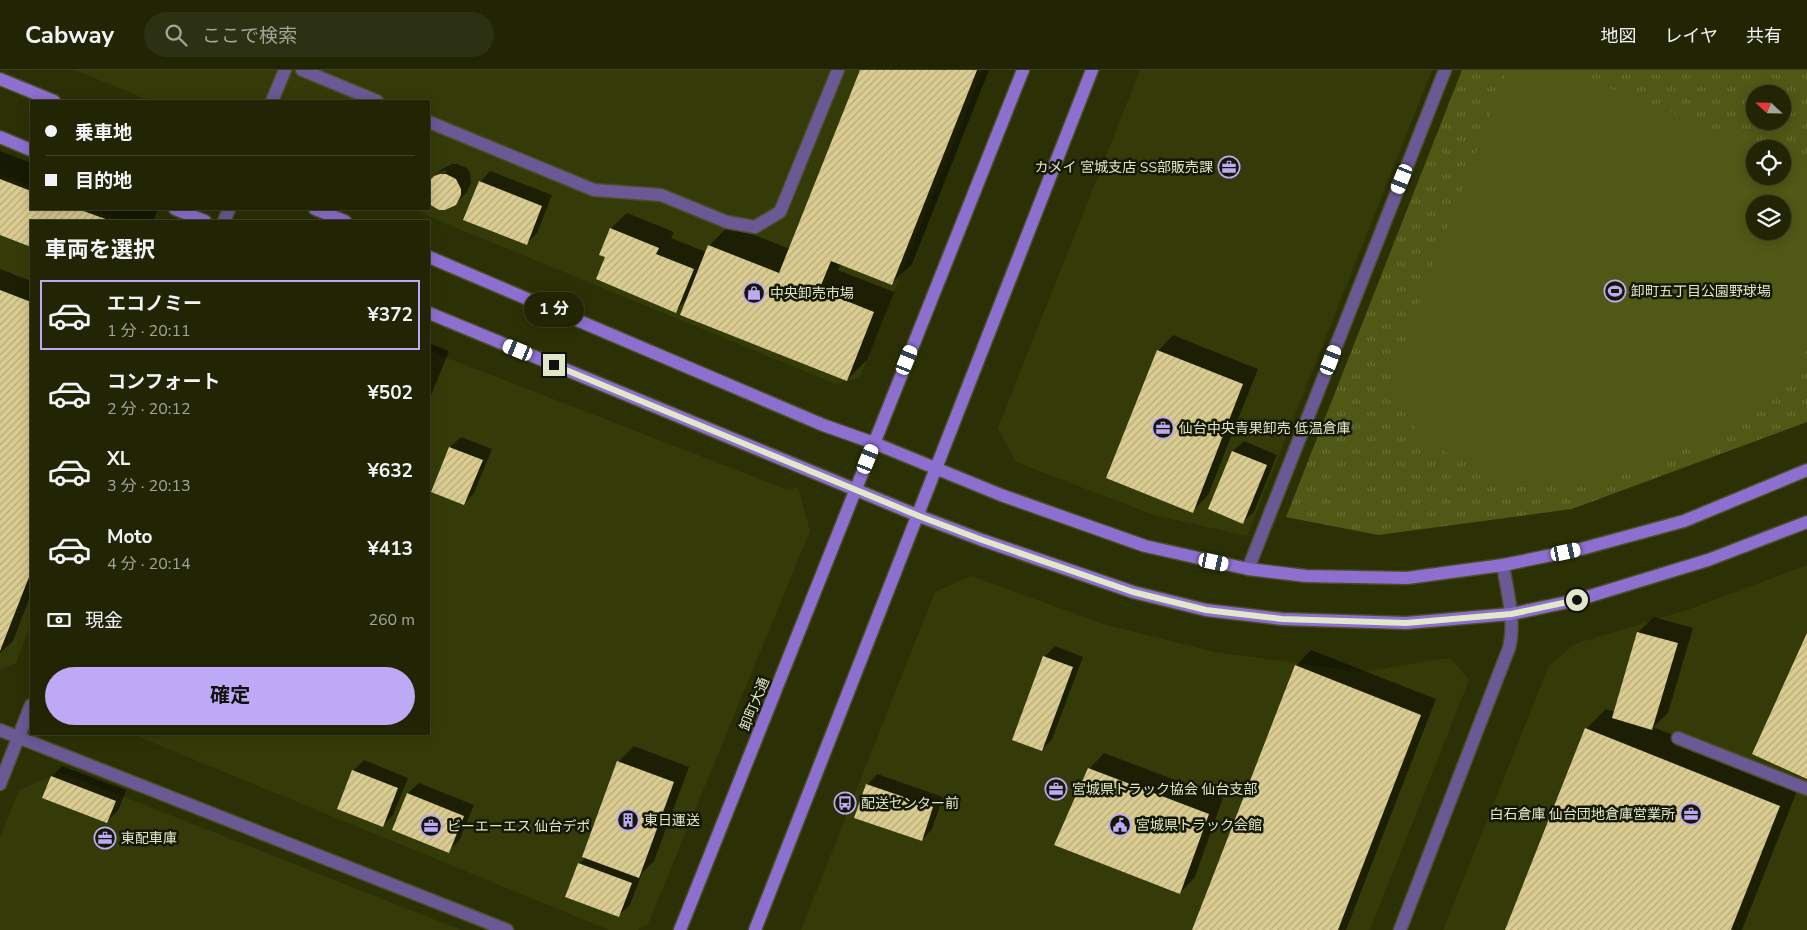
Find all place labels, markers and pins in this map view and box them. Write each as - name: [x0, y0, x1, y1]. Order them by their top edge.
- office icon: カメイ 宮城支店 SS部販売課: [1217, 155, 1241, 179]
- place label: カメイ 宮城支店 SS部販売課: [1035, 158, 1213, 177]
- sports icon: 卸町五丁目公園野球場: [1603, 279, 1627, 303]
- shop icon: 中央卸売市場: [742, 281, 766, 305]
- place label: 卸町五丁目公園野球場: [1631, 282, 1771, 301]
- place label: 中央卸売市場: [770, 284, 854, 303]
- office icon: 仙台中央青果卸売 低温倉庫: [1151, 416, 1175, 440]
- place label: 仙台中央青果卸売 低温倉庫: [1179, 419, 1351, 438]
- office icon: 宮城県トラック協会 仙台支部: [1044, 777, 1068, 801]
- place label: 宮城県トラック協会 仙台支部: [1072, 780, 1258, 799]
- bus stop icon: 配送センター前: [833, 791, 857, 815]
- place label: 配送センター前: [861, 794, 959, 813]
- office icon: 白石倉庫 仙台団地倉庫営業所: [1679, 802, 1703, 826]
- place label: 白石倉庫 仙台団地倉庫営業所: [1489, 805, 1675, 824]
- building icon: 東日運送: [616, 808, 640, 832]
- place label: 東日運送: [644, 811, 700, 830]
- public building icon: 宮城県トラック会館: [1108, 813, 1132, 837]
- office icon: ビーエーエス 仙台デポ: [419, 814, 443, 838]
- place label: 宮城県トラック会館: [1136, 816, 1262, 835]
- place label: ビーエーエス 仙台デポ: [447, 817, 591, 836]
- office icon: 東配車庫: [93, 826, 117, 850]
- place label: 東配車庫: [121, 829, 177, 848]

